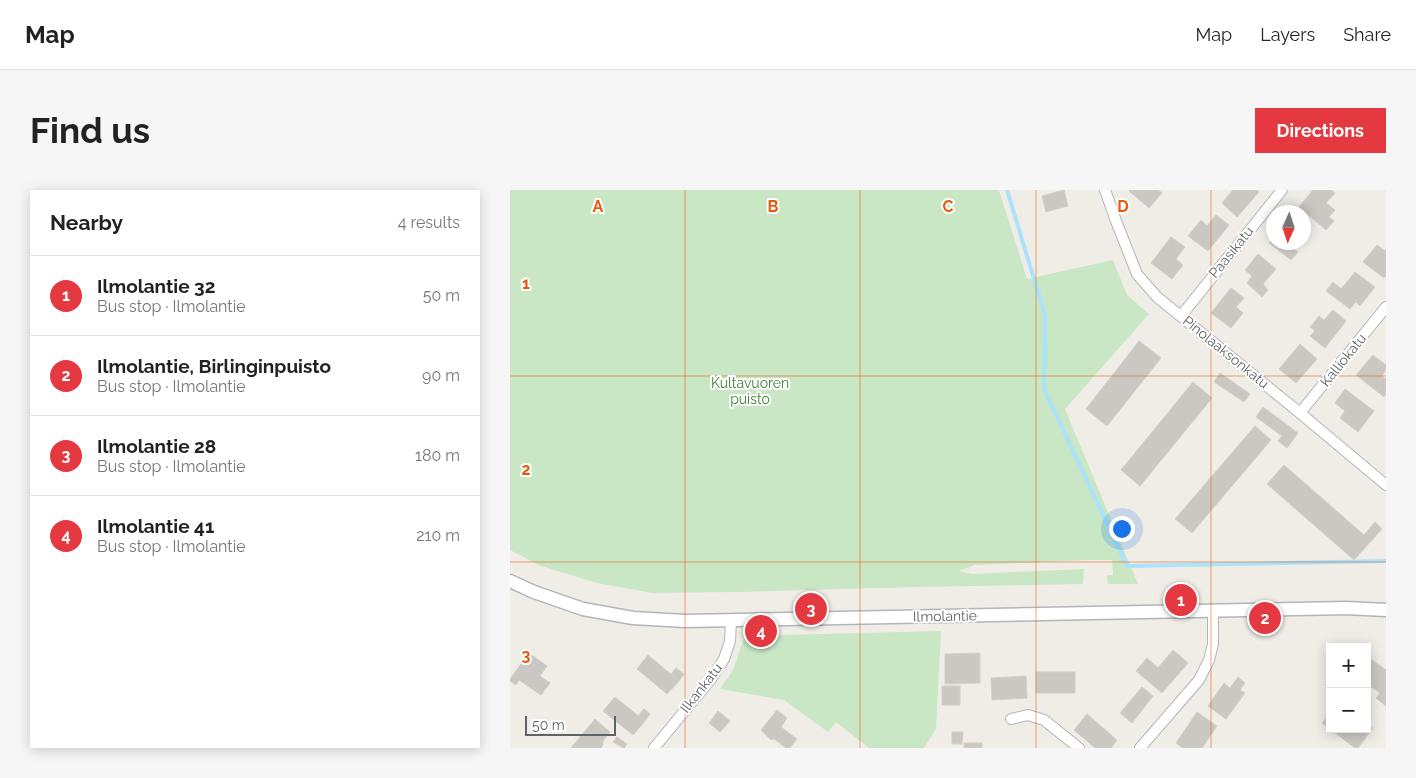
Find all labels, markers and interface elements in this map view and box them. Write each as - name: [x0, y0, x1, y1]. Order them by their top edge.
- text: Map: [25, 20, 75, 49]
- text: Map: [1196, 24, 1232, 45]
- text: Layers: [1260, 24, 1315, 45]
- text: Share: [1343, 24, 1391, 45]
- button: Directions: [1255, 108, 1386, 153]
- text: Find us: [30, 110, 150, 151]
- text: A: [593, 197, 604, 216]
- text: B: [768, 197, 779, 216]
- text: C: [943, 197, 954, 216]
- text: D: [1117, 197, 1129, 216]
- north arrow: [1266, 205, 1311, 250]
- text: Nearby: [50, 210, 123, 235]
- text: 4 results: [398, 213, 460, 232]
- street label: Paasikatu: [1205, 223, 1257, 281]
- text: 1: [522, 274, 530, 293]
- text: Ilmolantie 32: [97, 275, 215, 297]
- text: 1: [62, 286, 70, 305]
- text: 50 m: [423, 286, 460, 305]
- text: Bus stop · Ilmolantie: [97, 297, 246, 316]
- street label: Pinolaaksonkatu: [1180, 312, 1272, 392]
- street label: Kalliokatu: [1317, 330, 1369, 390]
- text: Ilmolantie, Birlinginpuisto: [97, 355, 331, 377]
- text: 2: [61, 366, 71, 385]
- text: 90 m: [422, 366, 460, 385]
- park label: Kultavuoren puisto: [711, 375, 789, 407]
- text: Bus stop · Ilmolantie: [97, 377, 246, 396]
- text: Ilmolantie 28: [97, 435, 216, 457]
- text: 3: [62, 446, 70, 465]
- text: 180 m: [415, 446, 460, 465]
- text: Bus stop · Ilmolantie: [97, 457, 246, 476]
- text: 2: [521, 460, 531, 479]
- text: Ilmolantie 41: [97, 515, 214, 537]
- your location: [1109, 516, 1135, 542]
- text: 4: [61, 526, 71, 545]
- text: 210 m: [416, 526, 460, 545]
- text: Bus stop · Ilmolantie: [97, 537, 246, 556]
- pin: 1: [1165, 581, 1197, 619]
- pin: 3: [795, 590, 827, 628]
- pin: 2: [1249, 599, 1281, 637]
- street label: Ilmolantie: [913, 607, 977, 625]
- pin: 4: [745, 612, 777, 650]
- map controls: [1326, 643, 1371, 733]
- button: +: [1326, 643, 1371, 688]
- text: 3: [522, 646, 531, 665]
- street label: Ilkankatu: [677, 660, 725, 716]
- button: −: [1326, 688, 1371, 733]
- scale bar: [525, 713, 616, 736]
- text: 50 m: [532, 717, 565, 733]

